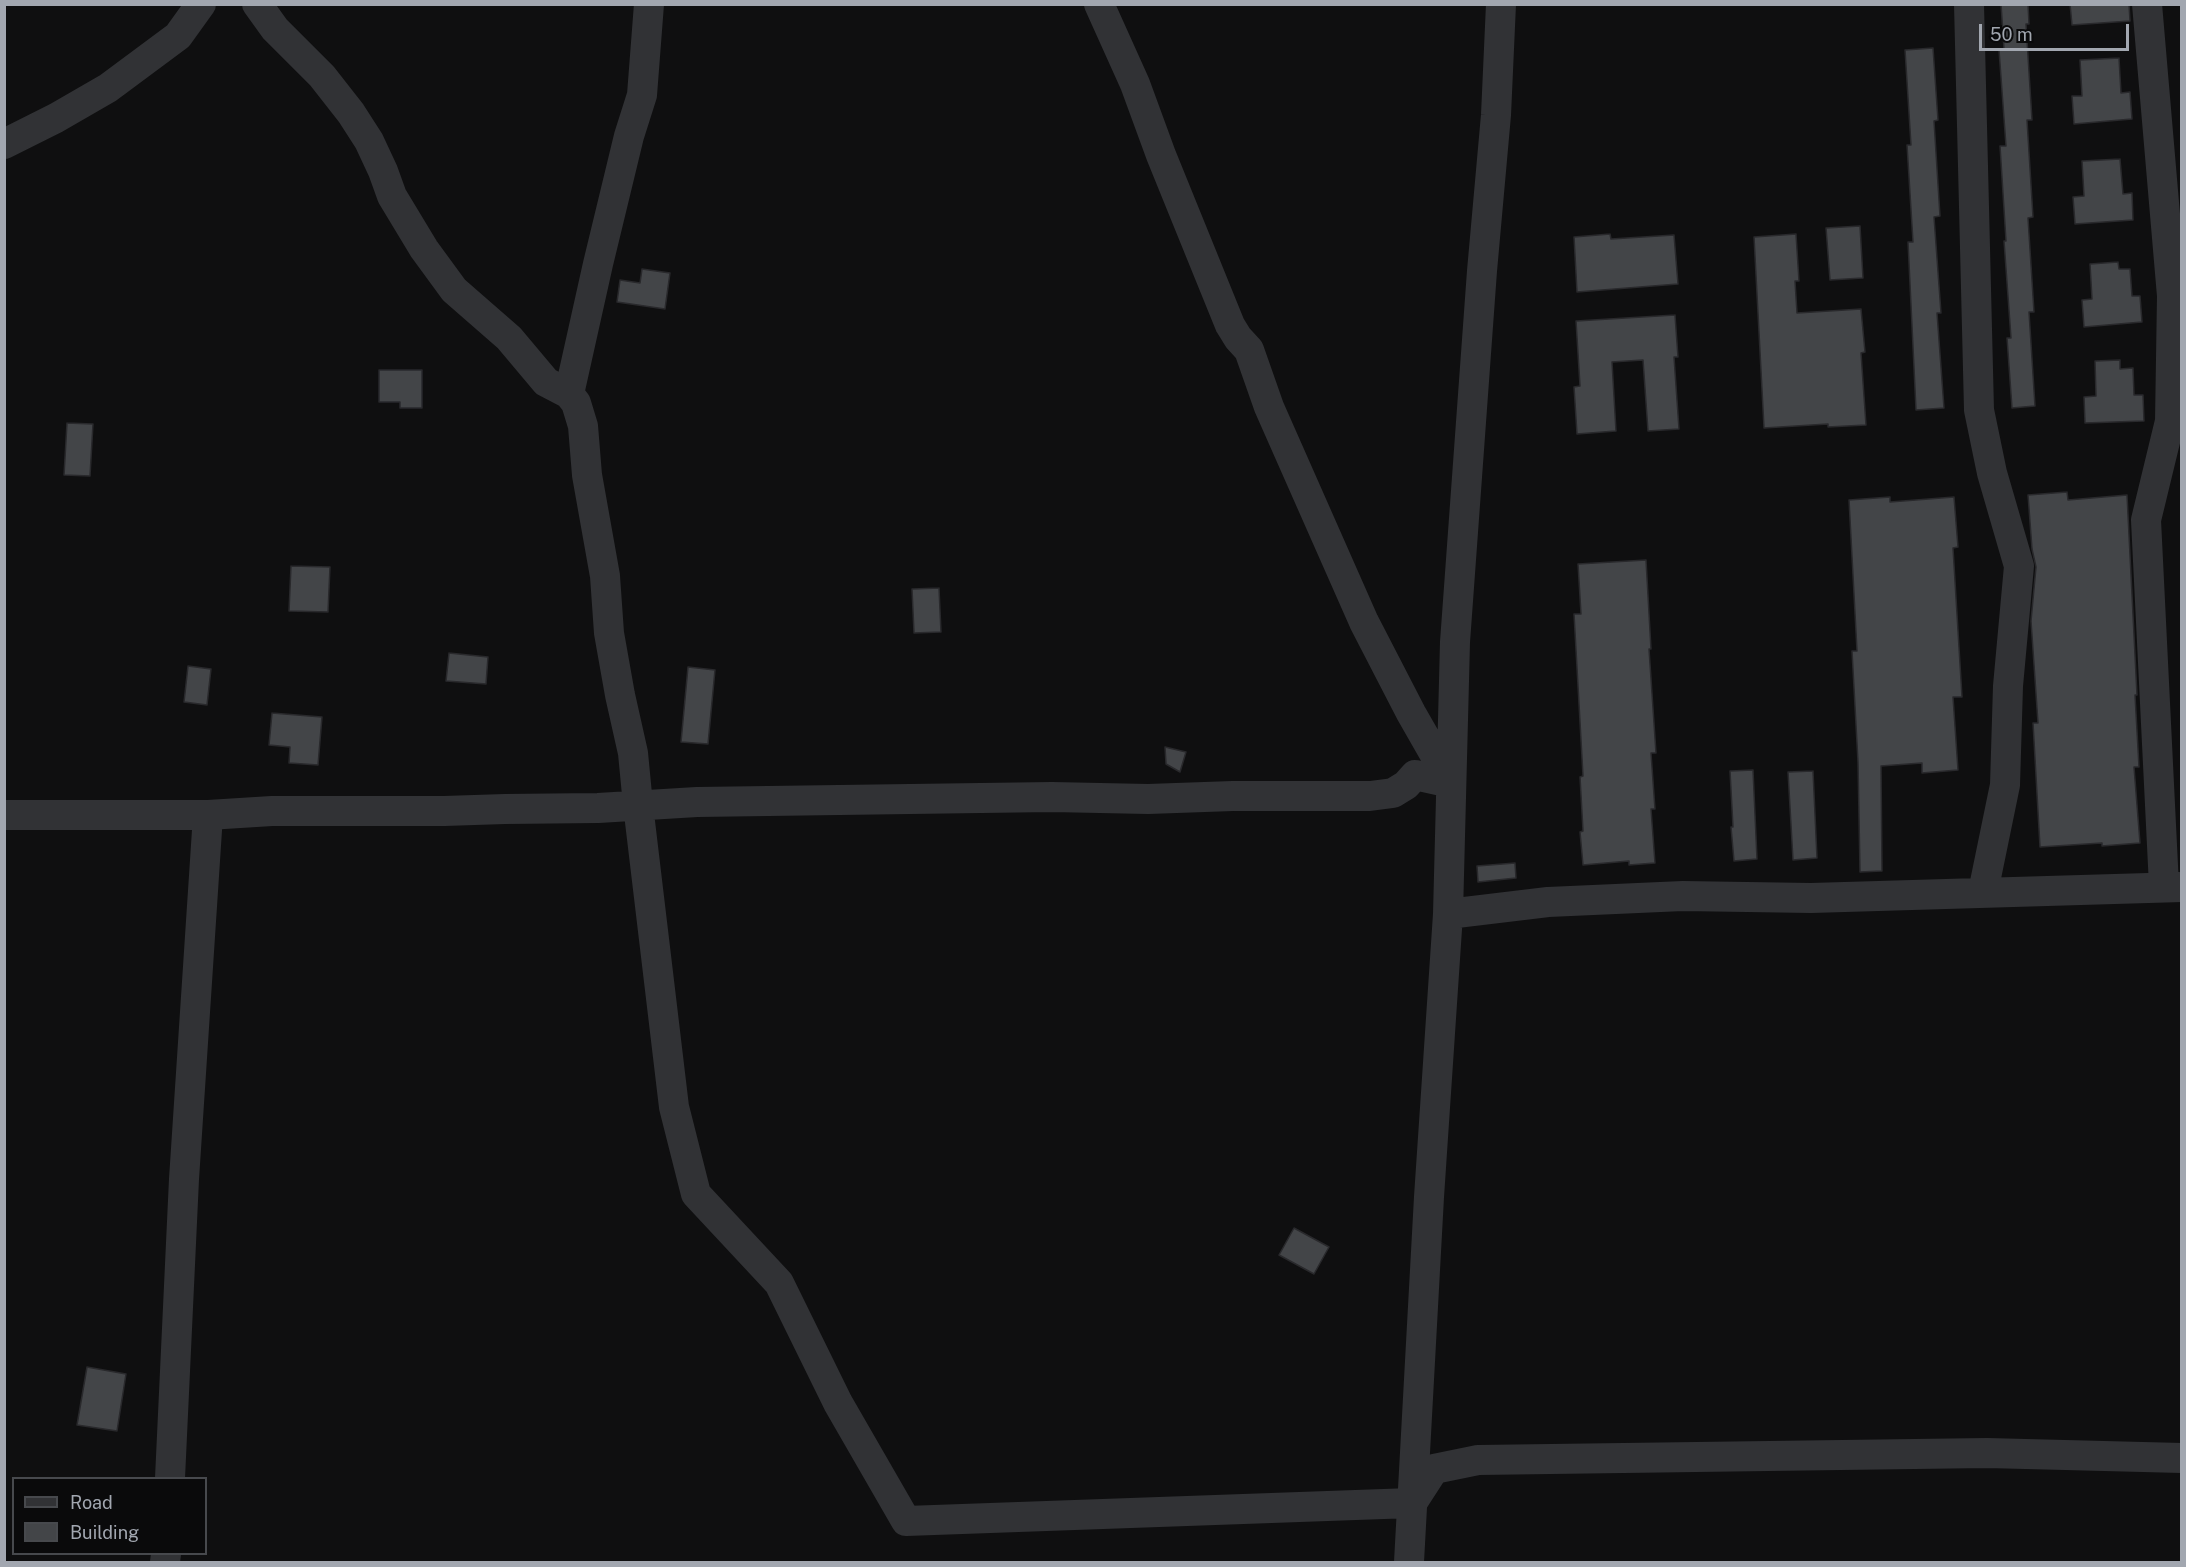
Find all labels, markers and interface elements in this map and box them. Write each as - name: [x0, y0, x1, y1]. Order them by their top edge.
- scale bar: [1982, 12, 2132, 50]
- text: 50 m: [1990, 24, 2033, 45]
- legend: [12, 1477, 207, 1555]
- text: Road: [70, 1492, 113, 1513]
- text: Building: [70, 1522, 139, 1543]

